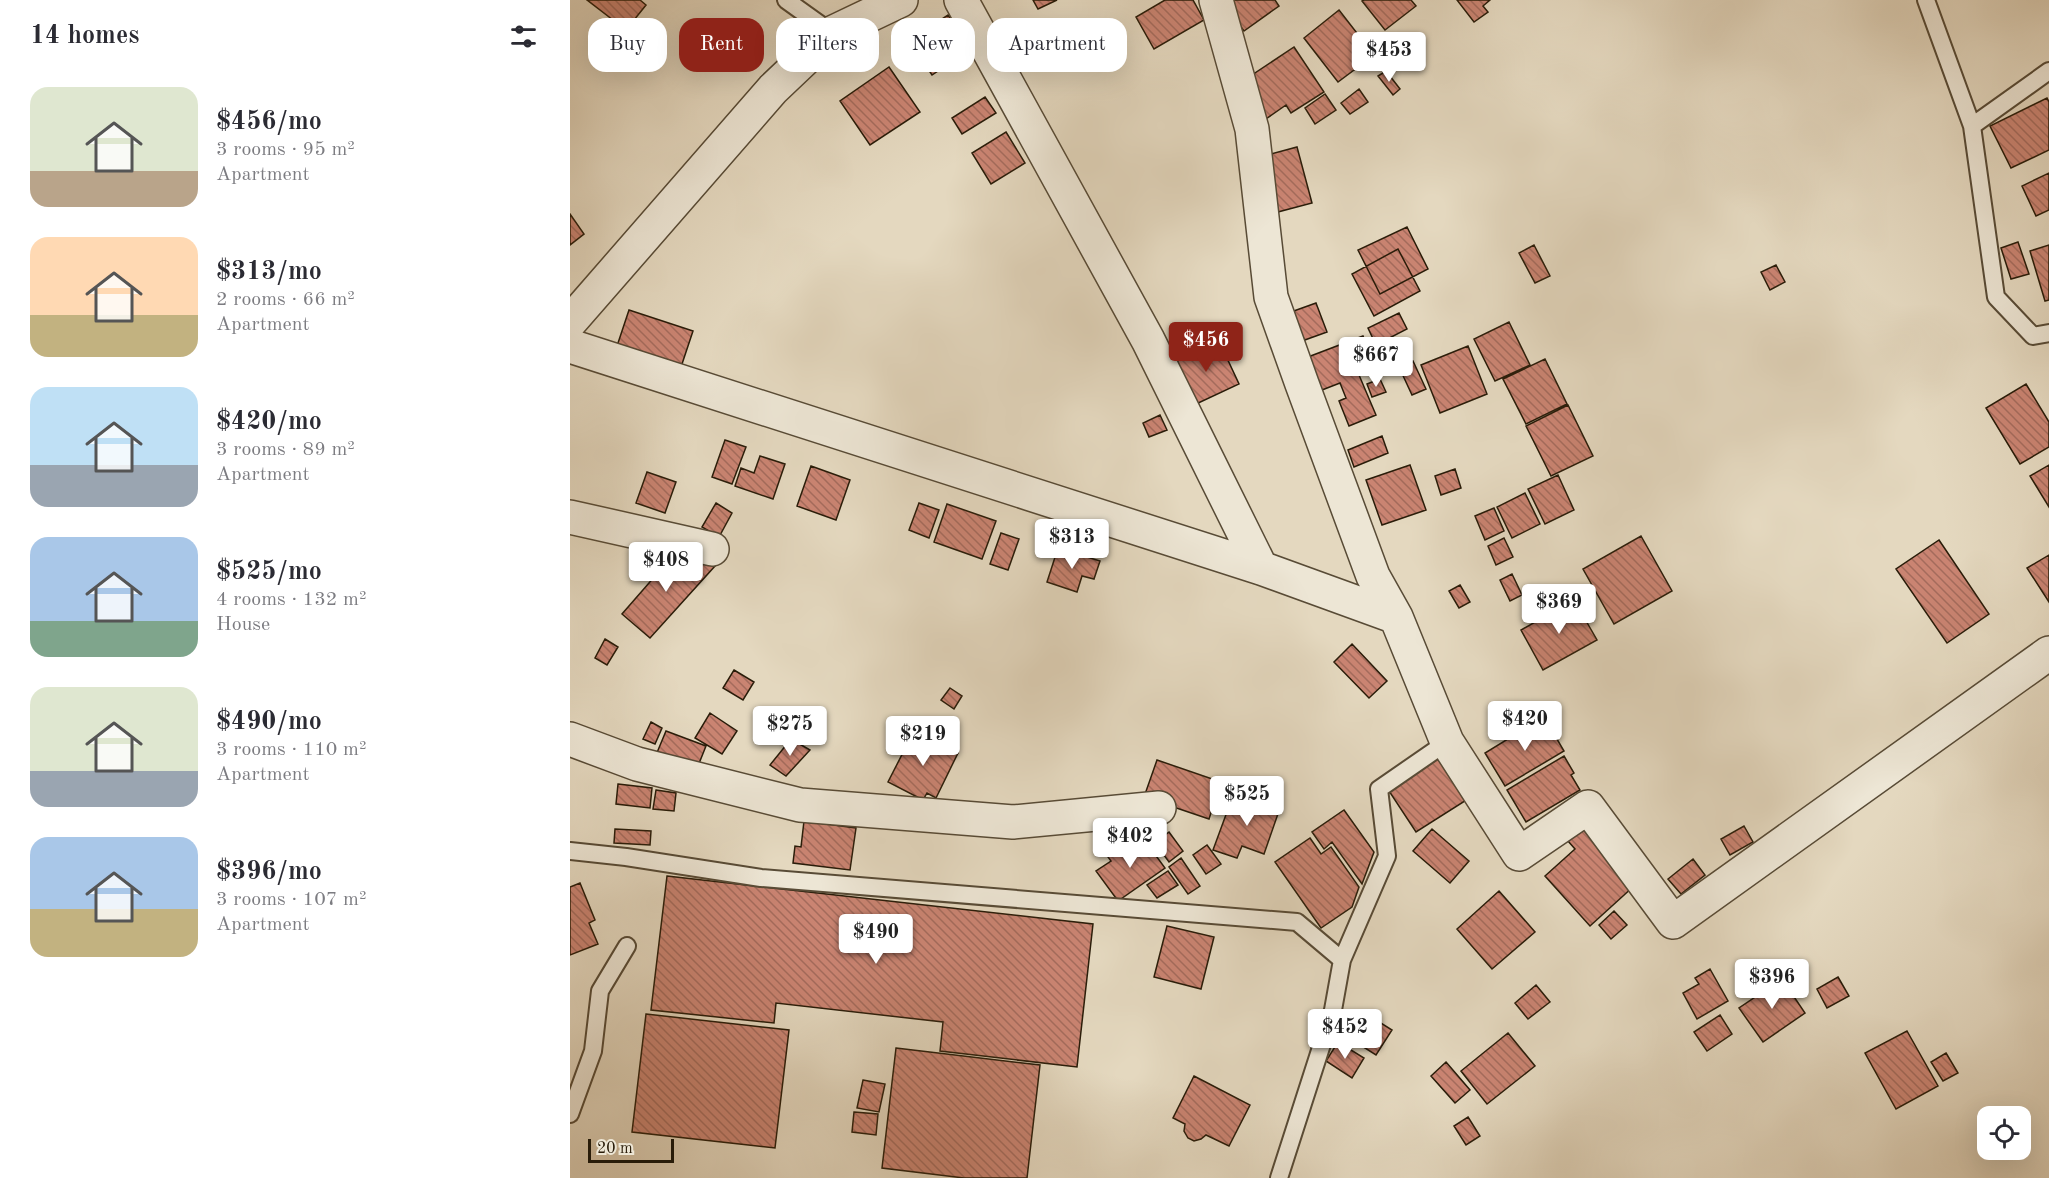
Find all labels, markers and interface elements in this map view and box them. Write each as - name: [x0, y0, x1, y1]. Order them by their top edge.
- chip: Buy: [588, 18, 667, 72]
- chip: Rent: [679, 18, 764, 72]
- chip: Filters: [776, 18, 879, 72]
- chip: New: [891, 18, 975, 72]
- chip: Apartment: [987, 18, 1127, 72]
- icon: filters: [507, 20, 540, 53]
- text: 14 homes: [30, 23, 139, 49]
- pin: $453: [1353, 32, 1425, 83]
- text: $453: [1366, 41, 1412, 61]
- text: $456/mo: [216, 109, 322, 135]
- icon: home: [78, 111, 150, 183]
- text: 3 rooms · 95 m²: [216, 140, 355, 160]
- text: Apartment: [216, 165, 310, 185]
- text: $313/mo: [216, 259, 322, 285]
- icon: home: [78, 261, 150, 333]
- text: 2 rooms · 66 m²: [216, 290, 355, 310]
- text: Apartment: [216, 315, 310, 335]
- pin: $456: [1170, 322, 1242, 373]
- text: $456: [1183, 331, 1229, 351]
- pin: $667: [1340, 337, 1412, 388]
- text: $667: [1353, 346, 1399, 366]
- text: $420/mo: [216, 409, 322, 435]
- icon: home: [78, 411, 150, 483]
- text: 3 rooms · 89 m²: [216, 440, 355, 460]
- text: Apartment: [216, 465, 310, 485]
- pin: $313: [1036, 519, 1108, 570]
- text: $313: [1049, 528, 1095, 548]
- pin: $408: [630, 542, 702, 593]
- text: $408: [643, 551, 689, 571]
- text: $525/mo: [216, 559, 322, 585]
- icon: home: [78, 561, 150, 633]
- pin: $369: [1523, 584, 1595, 635]
- text: 4 rooms · 132 m²: [216, 590, 366, 610]
- text: $369: [1536, 593, 1582, 613]
- text: House: [216, 615, 270, 635]
- pin: $420: [1489, 701, 1561, 752]
- pin: $275: [754, 706, 826, 757]
- text: $490/mo: [216, 709, 322, 735]
- text: $420: [1502, 710, 1548, 730]
- icon: home: [78, 711, 150, 783]
- text: $275: [767, 715, 813, 735]
- pin: $219: [887, 716, 959, 767]
- text: $219: [900, 725, 946, 745]
- text: 3 rooms · 110 m²: [216, 740, 366, 760]
- text: Apartment: [216, 765, 310, 785]
- pin: $525: [1211, 776, 1283, 827]
- text: $525: [1224, 785, 1270, 805]
- pin: $402: [1094, 818, 1166, 869]
- text: $402: [1107, 827, 1153, 847]
- text: $396/mo: [216, 859, 322, 885]
- icon: home: [78, 861, 150, 933]
- text: 3 rooms · 107 m²: [216, 890, 366, 910]
- pin: $490: [840, 914, 912, 965]
- text: Apartment: [216, 915, 310, 935]
- text: $490: [853, 923, 899, 943]
- pin: $396: [1736, 959, 1808, 1010]
- text: $396: [1749, 968, 1795, 988]
- pin: $452: [1309, 1009, 1381, 1060]
- text: $452: [1322, 1018, 1368, 1038]
- map controls: [1977, 1106, 2031, 1160]
- button: locate: [1977, 1106, 2031, 1160]
- scale bar: [588, 1136, 674, 1164]
- text: 20 m: [597, 1141, 633, 1157]

